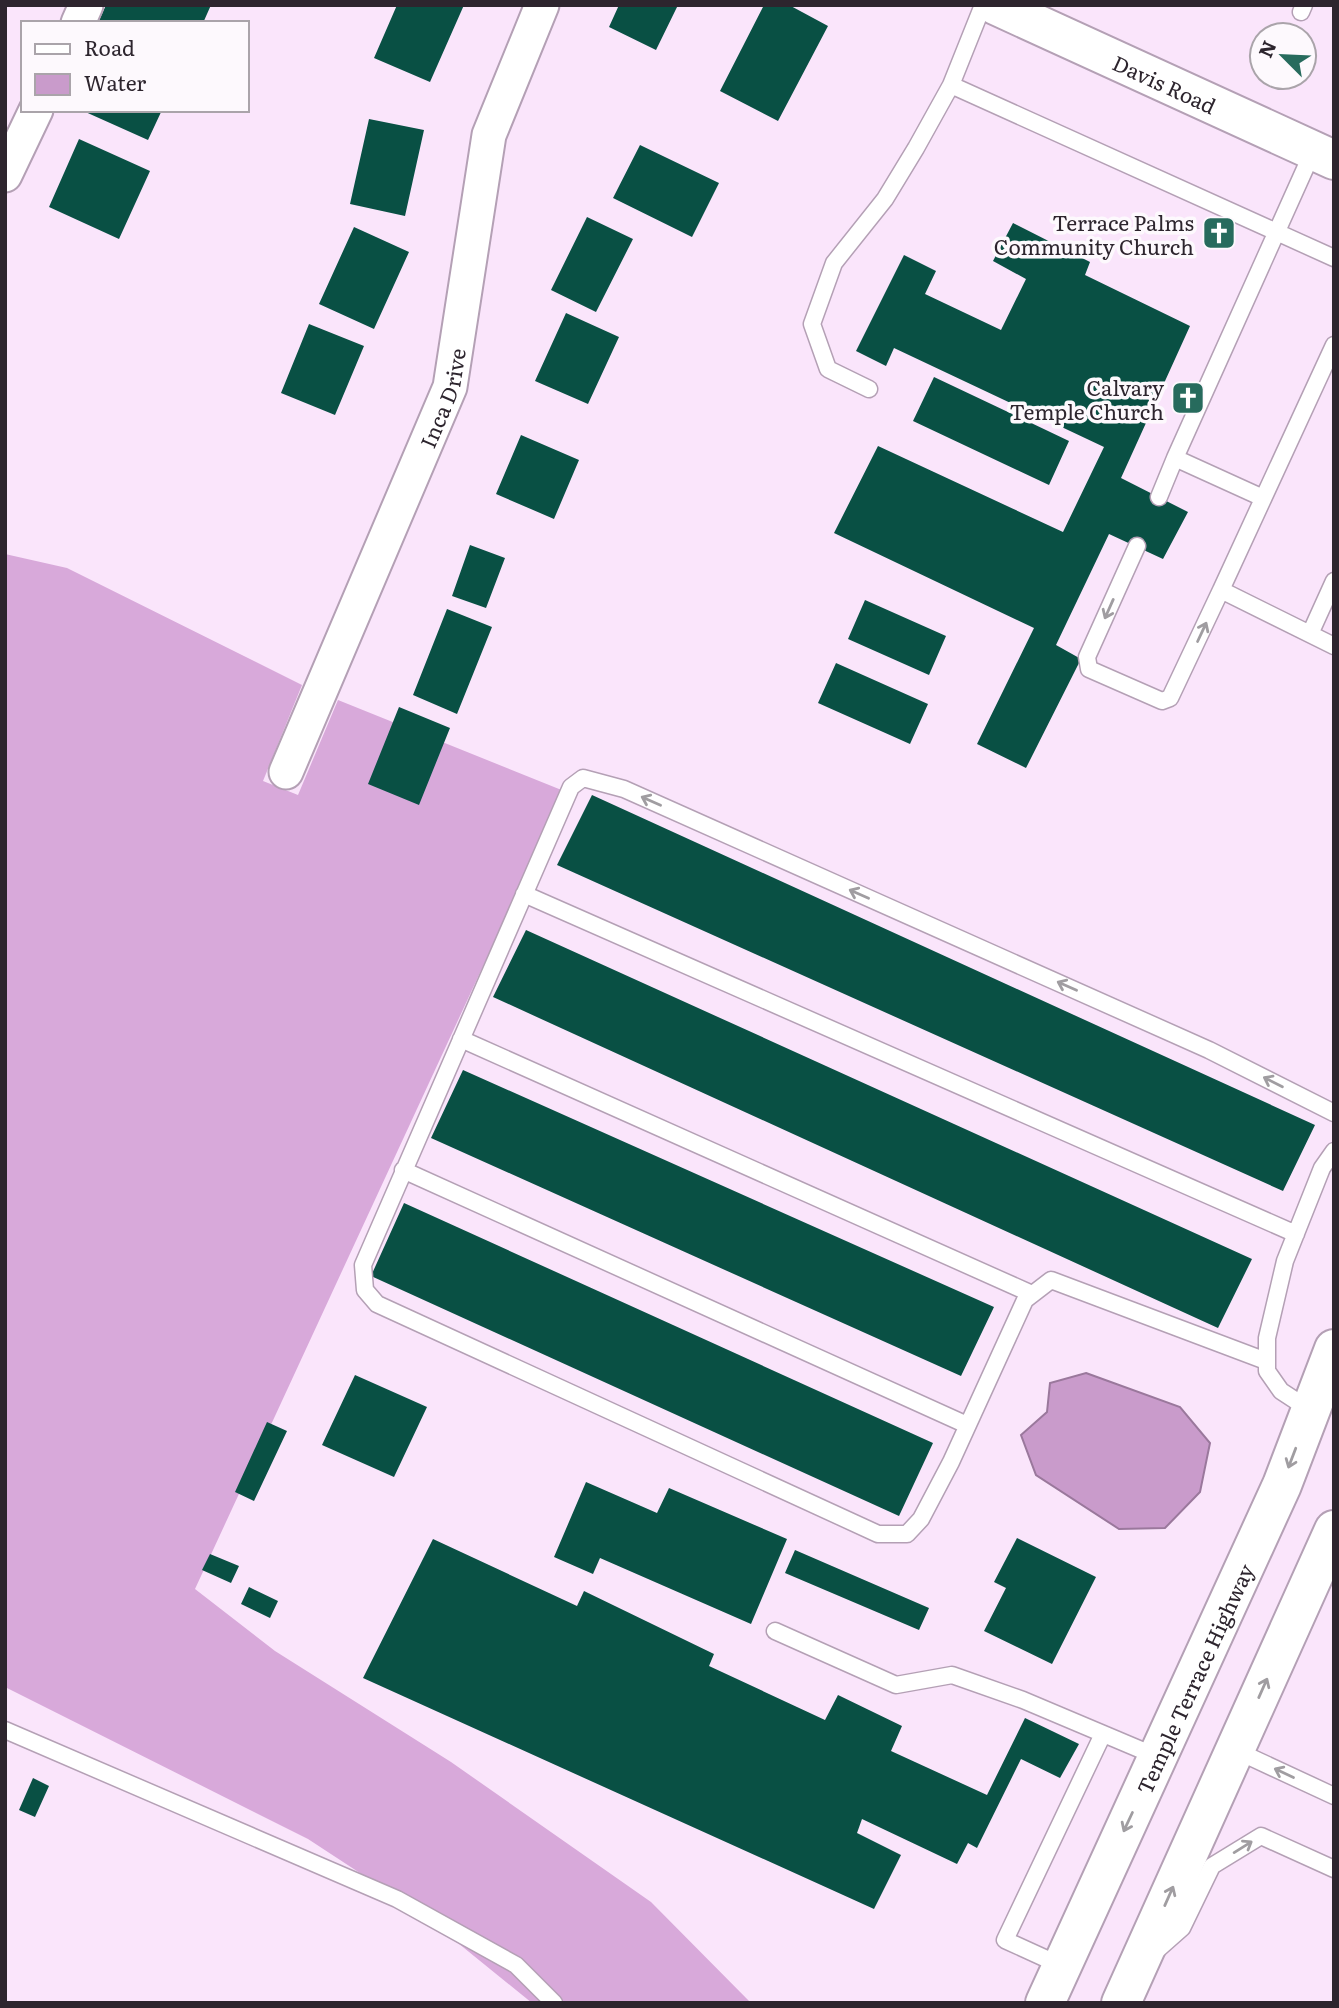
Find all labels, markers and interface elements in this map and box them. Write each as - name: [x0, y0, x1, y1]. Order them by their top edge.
- legend: [21, 21, 248, 112]
- north arrow: [1248, 21, 1318, 91]
- text: Road: [84, 31, 135, 62]
- text: N: [1251, 36, 1283, 62]
- street label: Davis Road: [1108, 46, 1222, 120]
- text: Water: [84, 66, 146, 97]
- place label: Terrace Palms Community Church: [994, 206, 1194, 261]
- church icon: Terrace Palms Community Church: [1200, 214, 1238, 252]
- street label: Inca Drive: [411, 346, 471, 452]
- place label: Calvary Temple Church: [1009, 371, 1165, 426]
- church icon: Calvary Temple Church: [1169, 379, 1207, 417]
- one-way arrow: [1102, 597, 1115, 619]
- one-way arrow: [1195, 622, 1209, 643]
- one-way arrow: [641, 794, 662, 807]
- one-way arrow: [849, 887, 870, 900]
- one-way arrow: [1057, 979, 1078, 992]
- one-way arrow: [1263, 1075, 1284, 1089]
- one-way arrow: [1284, 1447, 1297, 1469]
- street label: Temple Terrace Highway: [1127, 1557, 1260, 1799]
- one-way arrow: [1257, 1678, 1270, 1699]
- one-way arrow: [1274, 1766, 1295, 1779]
- one-way arrow: [1121, 1811, 1134, 1832]
- one-way arrow: [1233, 1840, 1253, 1854]
- one-way arrow: [1163, 1886, 1176, 1907]

